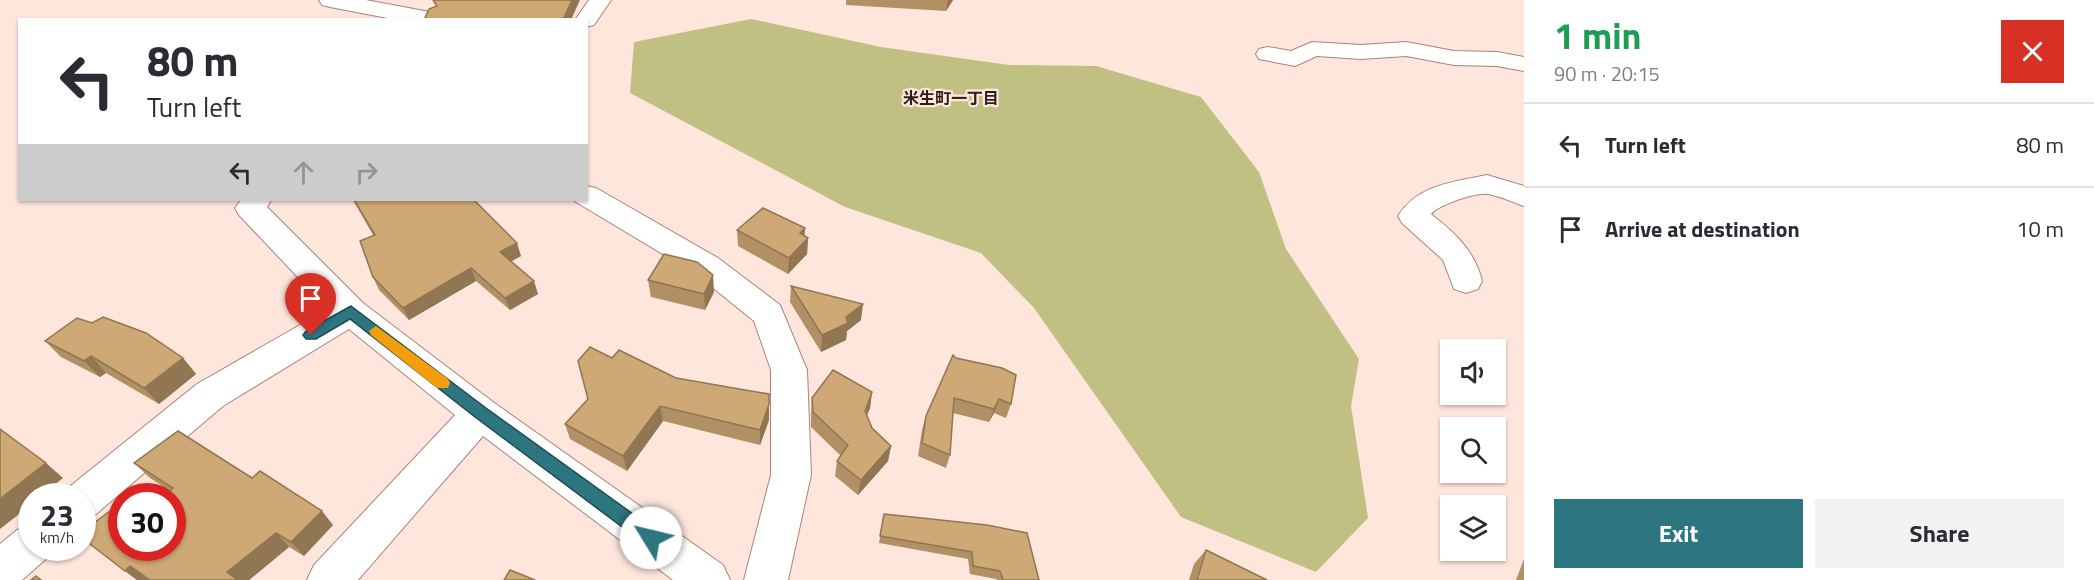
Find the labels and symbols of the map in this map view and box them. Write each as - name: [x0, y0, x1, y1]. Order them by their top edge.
- district label: 米生町一丁目: [903, 86, 999, 110]
- pin: [285, 273, 336, 335]
- speed limit sign: 30: [108, 483, 186, 561]
- position arrow: [619, 506, 683, 570]

